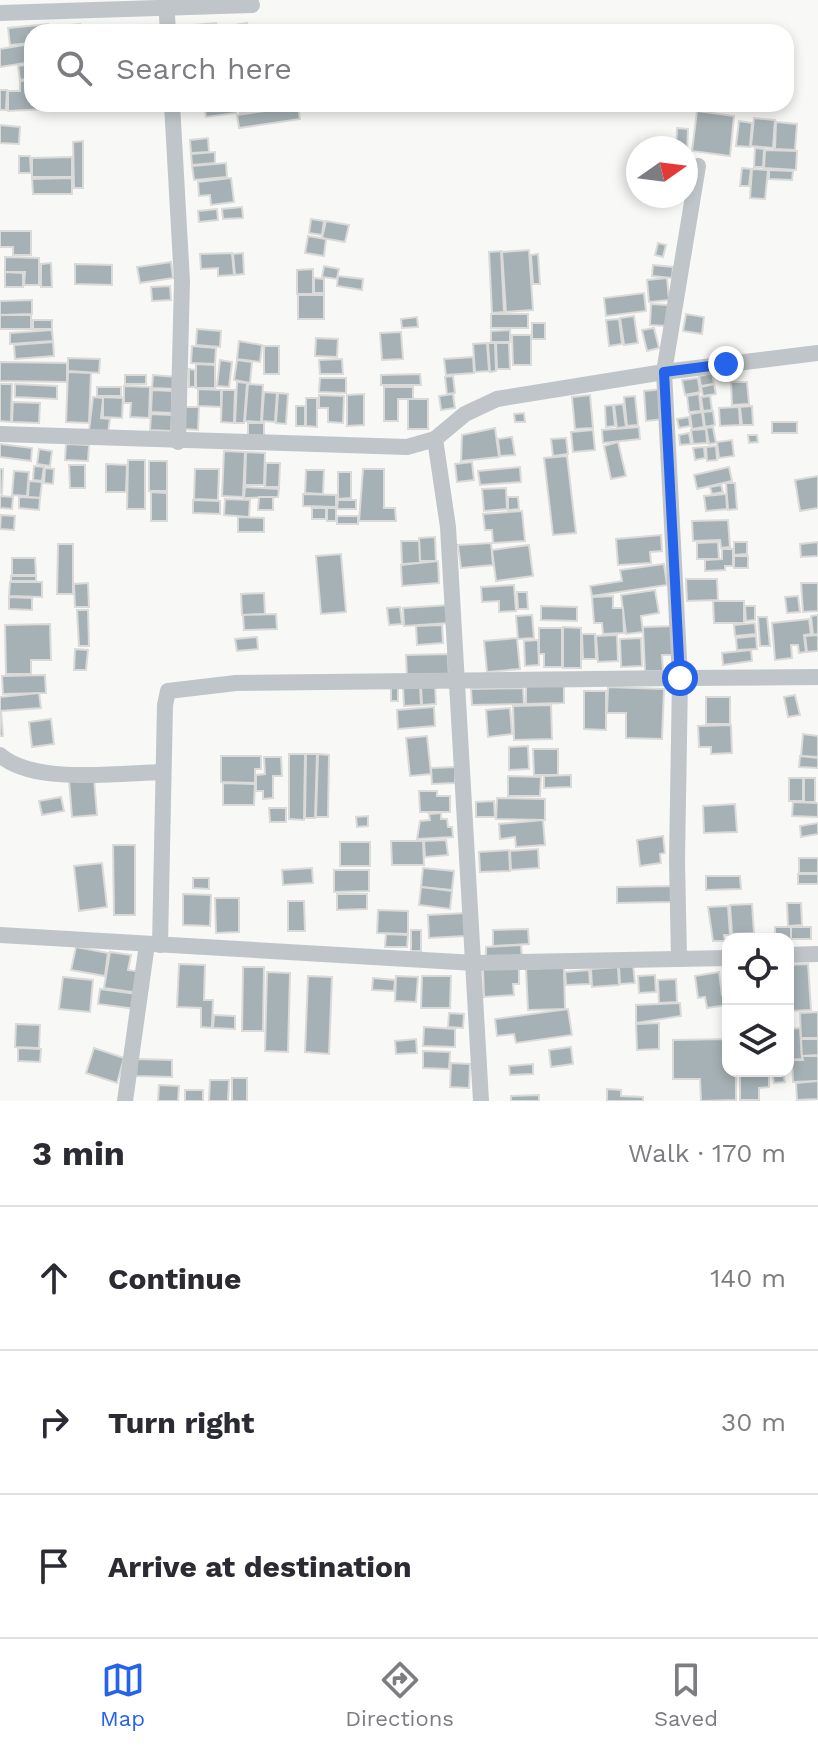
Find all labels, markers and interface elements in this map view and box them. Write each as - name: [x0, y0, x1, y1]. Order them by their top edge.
- search box: [24, 24, 794, 112]
- icon: search: [52, 46, 96, 90]
- text: Search here: [116, 51, 292, 86]
- north arrow: [626, 136, 698, 208]
- route end: [708, 346, 744, 382]
- route start: [662, 660, 698, 696]
- map controls: [722, 933, 794, 1077]
- button: locate: [722, 933, 794, 1005]
- button: layers: [722, 1005, 794, 1077]
- text: 3 min: [32, 1133, 125, 1173]
- text: Walk · 170 m: [628, 1138, 786, 1168]
- icon: ahead: [32, 1256, 76, 1300]
- text: Continue: [108, 1261, 241, 1296]
- text: 140 m: [710, 1263, 786, 1293]
- icon: right: [32, 1400, 76, 1444]
- text: Turn right: [108, 1405, 254, 1440]
- text: 30 m: [721, 1407, 786, 1437]
- icon: arrive: [32, 1544, 76, 1588]
- text: Arrive at destination: [108, 1549, 412, 1584]
- tab: Map: [100, 1658, 145, 1731]
- tab: Directions: [345, 1658, 454, 1731]
- tab: Saved: [654, 1658, 718, 1731]

